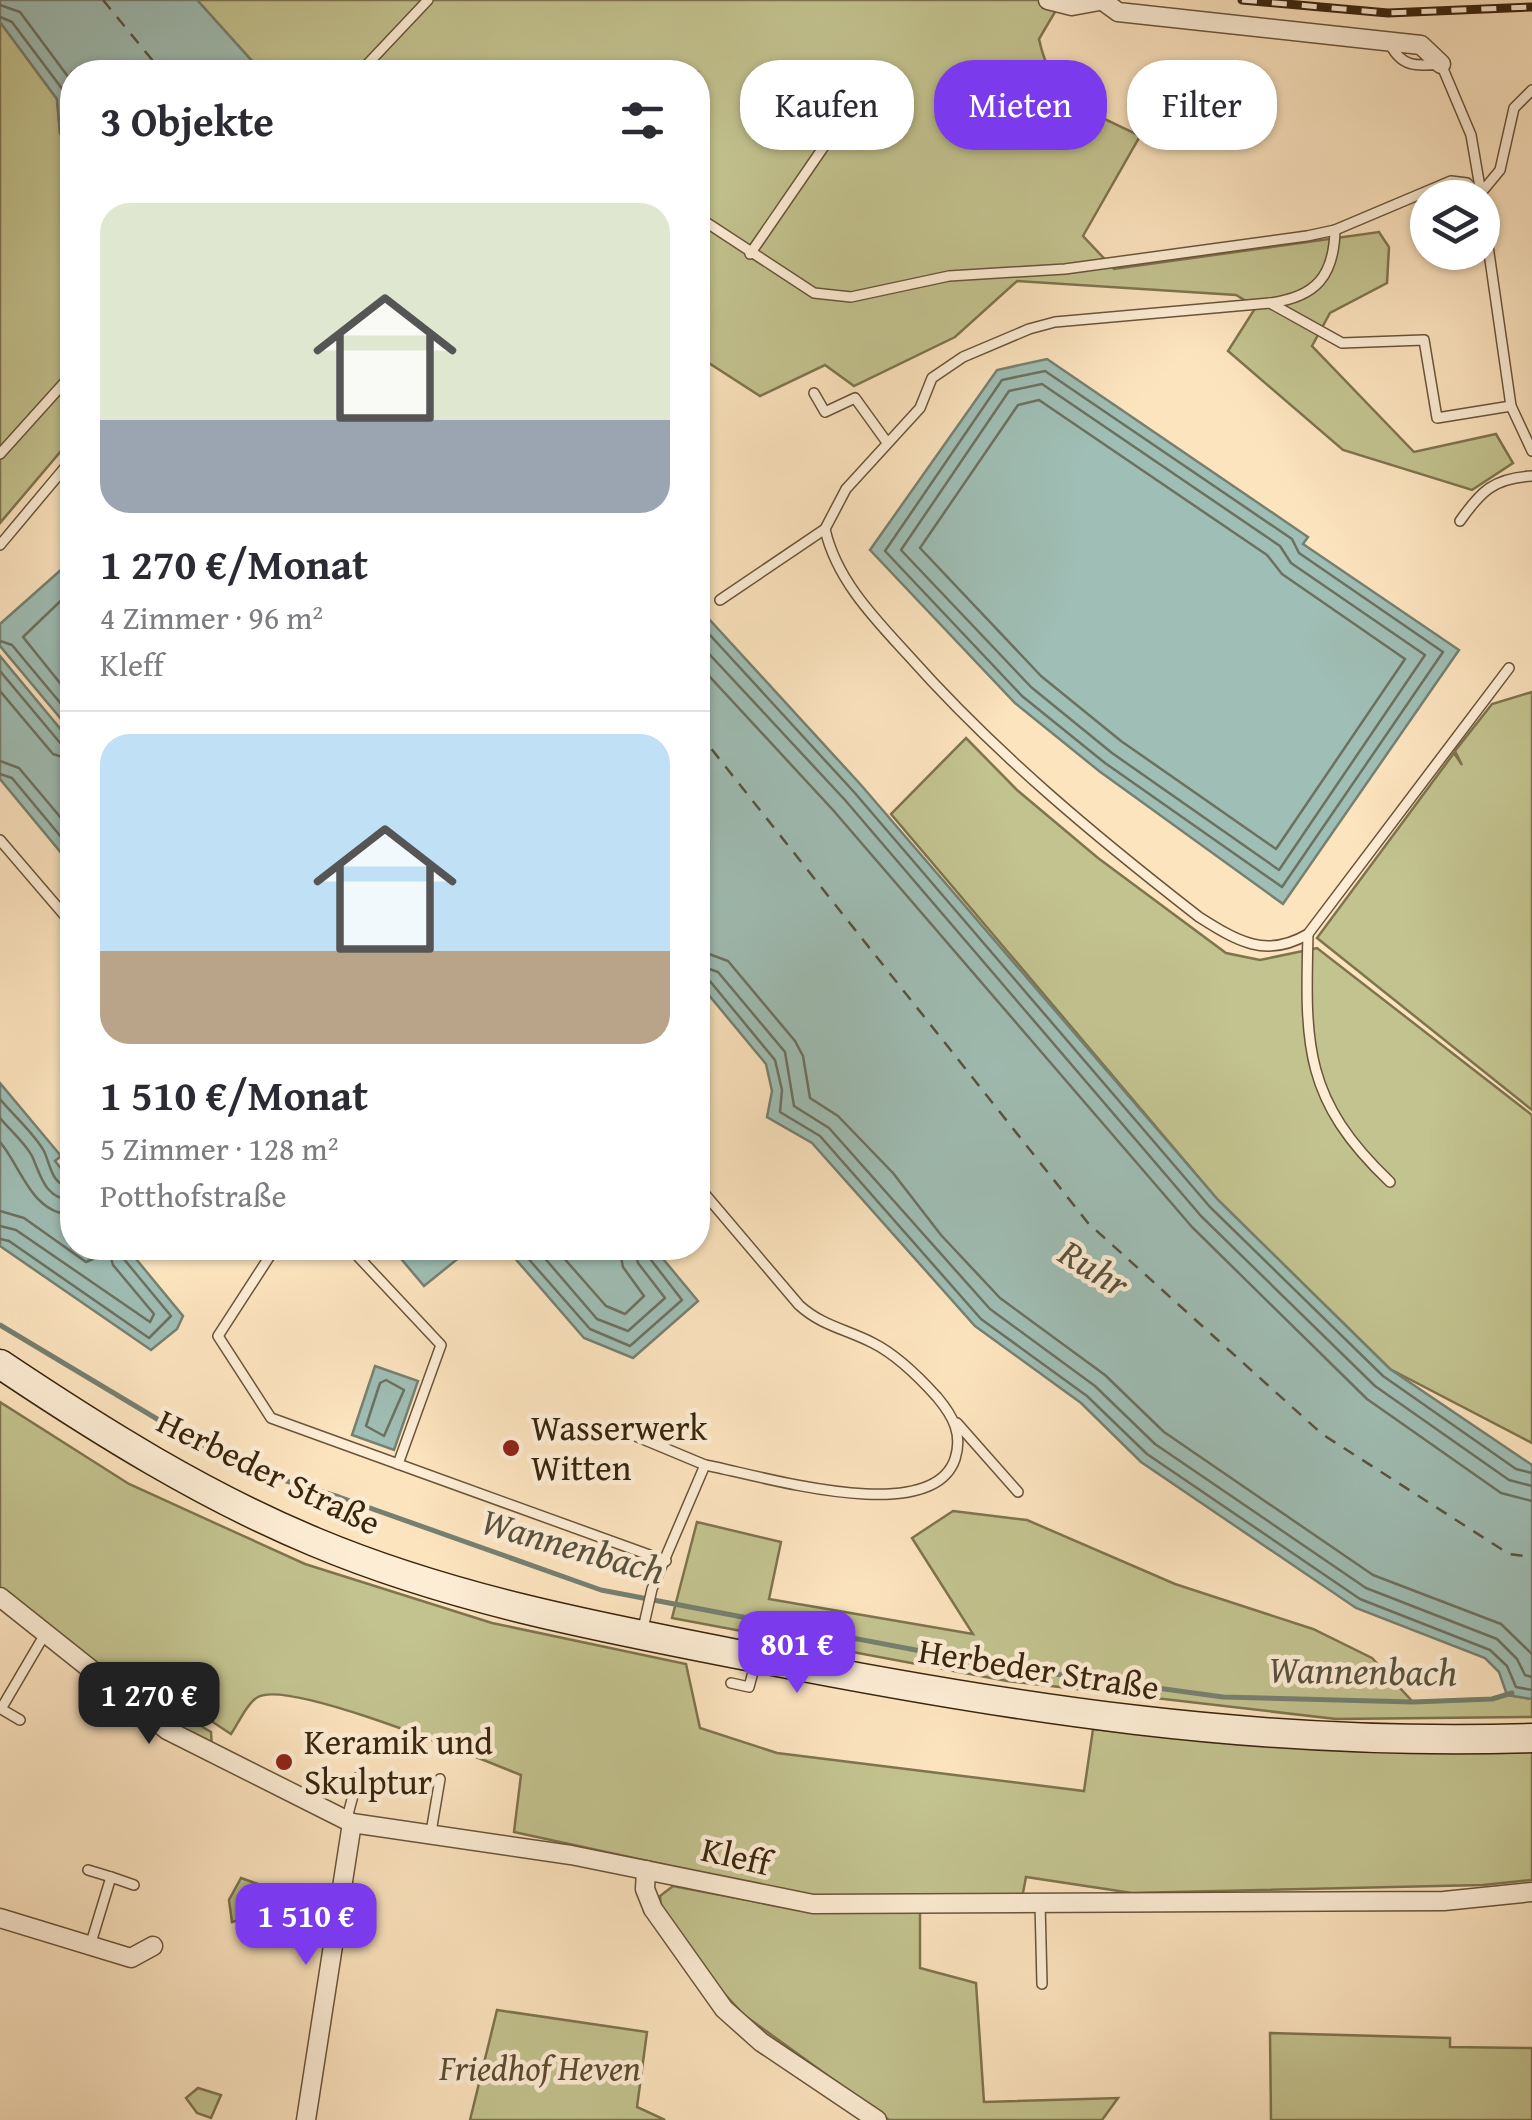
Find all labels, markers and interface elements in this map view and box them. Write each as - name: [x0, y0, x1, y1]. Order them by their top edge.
- chip: Kaufen: [740, 60, 914, 150]
- chip: Mieten: [934, 60, 1107, 150]
- chip: Filter: [1127, 60, 1277, 150]
- text: 3 Objekte: [100, 90, 274, 151]
- icon: filters: [615, 93, 670, 148]
- map controls: [1410, 180, 1500, 270]
- button: layers: [1410, 180, 1500, 270]
- icon: home: [295, 268, 475, 448]
- text: 1 270 €/Monat: [100, 533, 368, 594]
- text: 4 Zimmer · 96 m²: [100, 594, 323, 641]
- text: Kleff: [100, 641, 163, 688]
- icon: home: [295, 799, 475, 979]
- text: 1 510 €/Monat: [100, 1064, 368, 1125]
- text: 5 Zimmer · 128 m²: [100, 1125, 338, 1172]
- text: Potthofstraße: [100, 1172, 286, 1219]
- water label: Ruhr: [1048, 1223, 1142, 1311]
- street label: Herbeder Straße: [149, 1395, 390, 1548]
- place label: Wasserwerk Witten: [531, 1402, 708, 1493]
- marker: Wasserwerk Witten: [500, 1437, 522, 1459]
- water label: Wannenbach: [475, 1492, 672, 1598]
- pin: 801 €: [727, 1611, 867, 1696]
- text: 801 €: [760, 1620, 834, 1667]
- street label: Herbeder Straße: [915, 1624, 1163, 1713]
- water label: Wannenbach: [1268, 1640, 1458, 1700]
- pin: 1 270 €: [57, 1662, 241, 1747]
- text: 1 270 €: [101, 1671, 197, 1718]
- place label: Keramik und Skulptur: [304, 1716, 493, 1807]
- marker: Keramik und Skulptur: [273, 1751, 295, 1773]
- street label: Kleff: [697, 1823, 779, 1889]
- pin: 1 510 €: [214, 1883, 398, 1968]
- text: 1 510 €: [258, 1892, 354, 1939]
- park label: Friedhof Heven: [438, 2042, 641, 2093]

